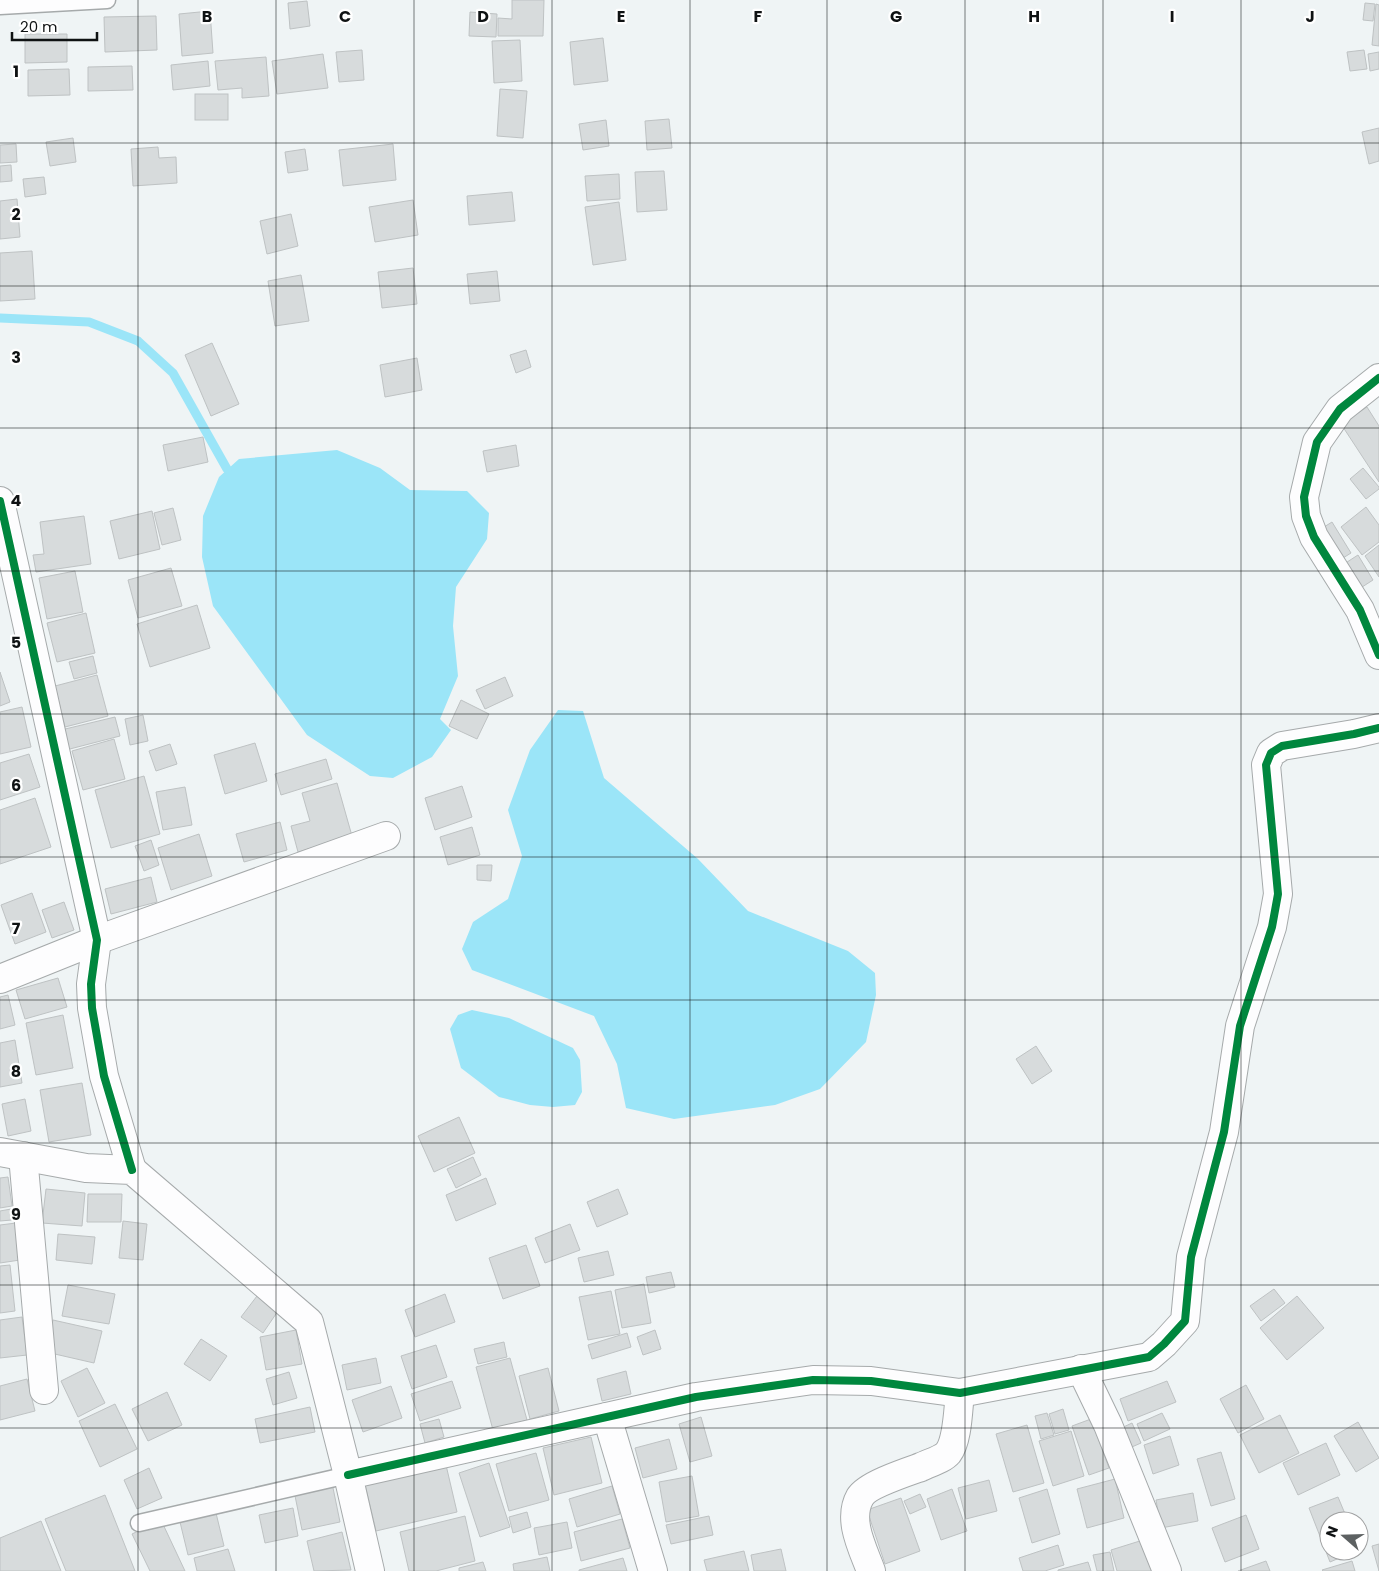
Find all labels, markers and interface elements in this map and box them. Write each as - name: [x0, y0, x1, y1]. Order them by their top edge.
- text: B: [202, 5, 212, 28]
- text: C: [339, 5, 351, 28]
- text: D: [477, 5, 489, 28]
- text: E: [617, 5, 625, 28]
- text: F: [754, 5, 763, 28]
- text: G: [890, 5, 902, 28]
- text: H: [1028, 5, 1040, 28]
- text: I: [1170, 5, 1174, 28]
- text: J: [1305, 5, 1315, 28]
- scale bar: [12, 10, 98, 42]
- text: 20 m: [20, 16, 58, 37]
- text: 1: [13, 60, 19, 83]
- text: 2: [11, 203, 21, 226]
- text: 3: [11, 346, 21, 369]
- text: 4: [11, 489, 22, 512]
- text: 5: [11, 631, 21, 654]
- text: 6: [11, 774, 21, 797]
- text: 7: [12, 917, 21, 940]
- text: 8: [11, 1060, 21, 1083]
- text: 9: [11, 1203, 21, 1226]
- north arrow: [1319, 1511, 1369, 1561]
- text: N: [1321, 1523, 1343, 1540]

